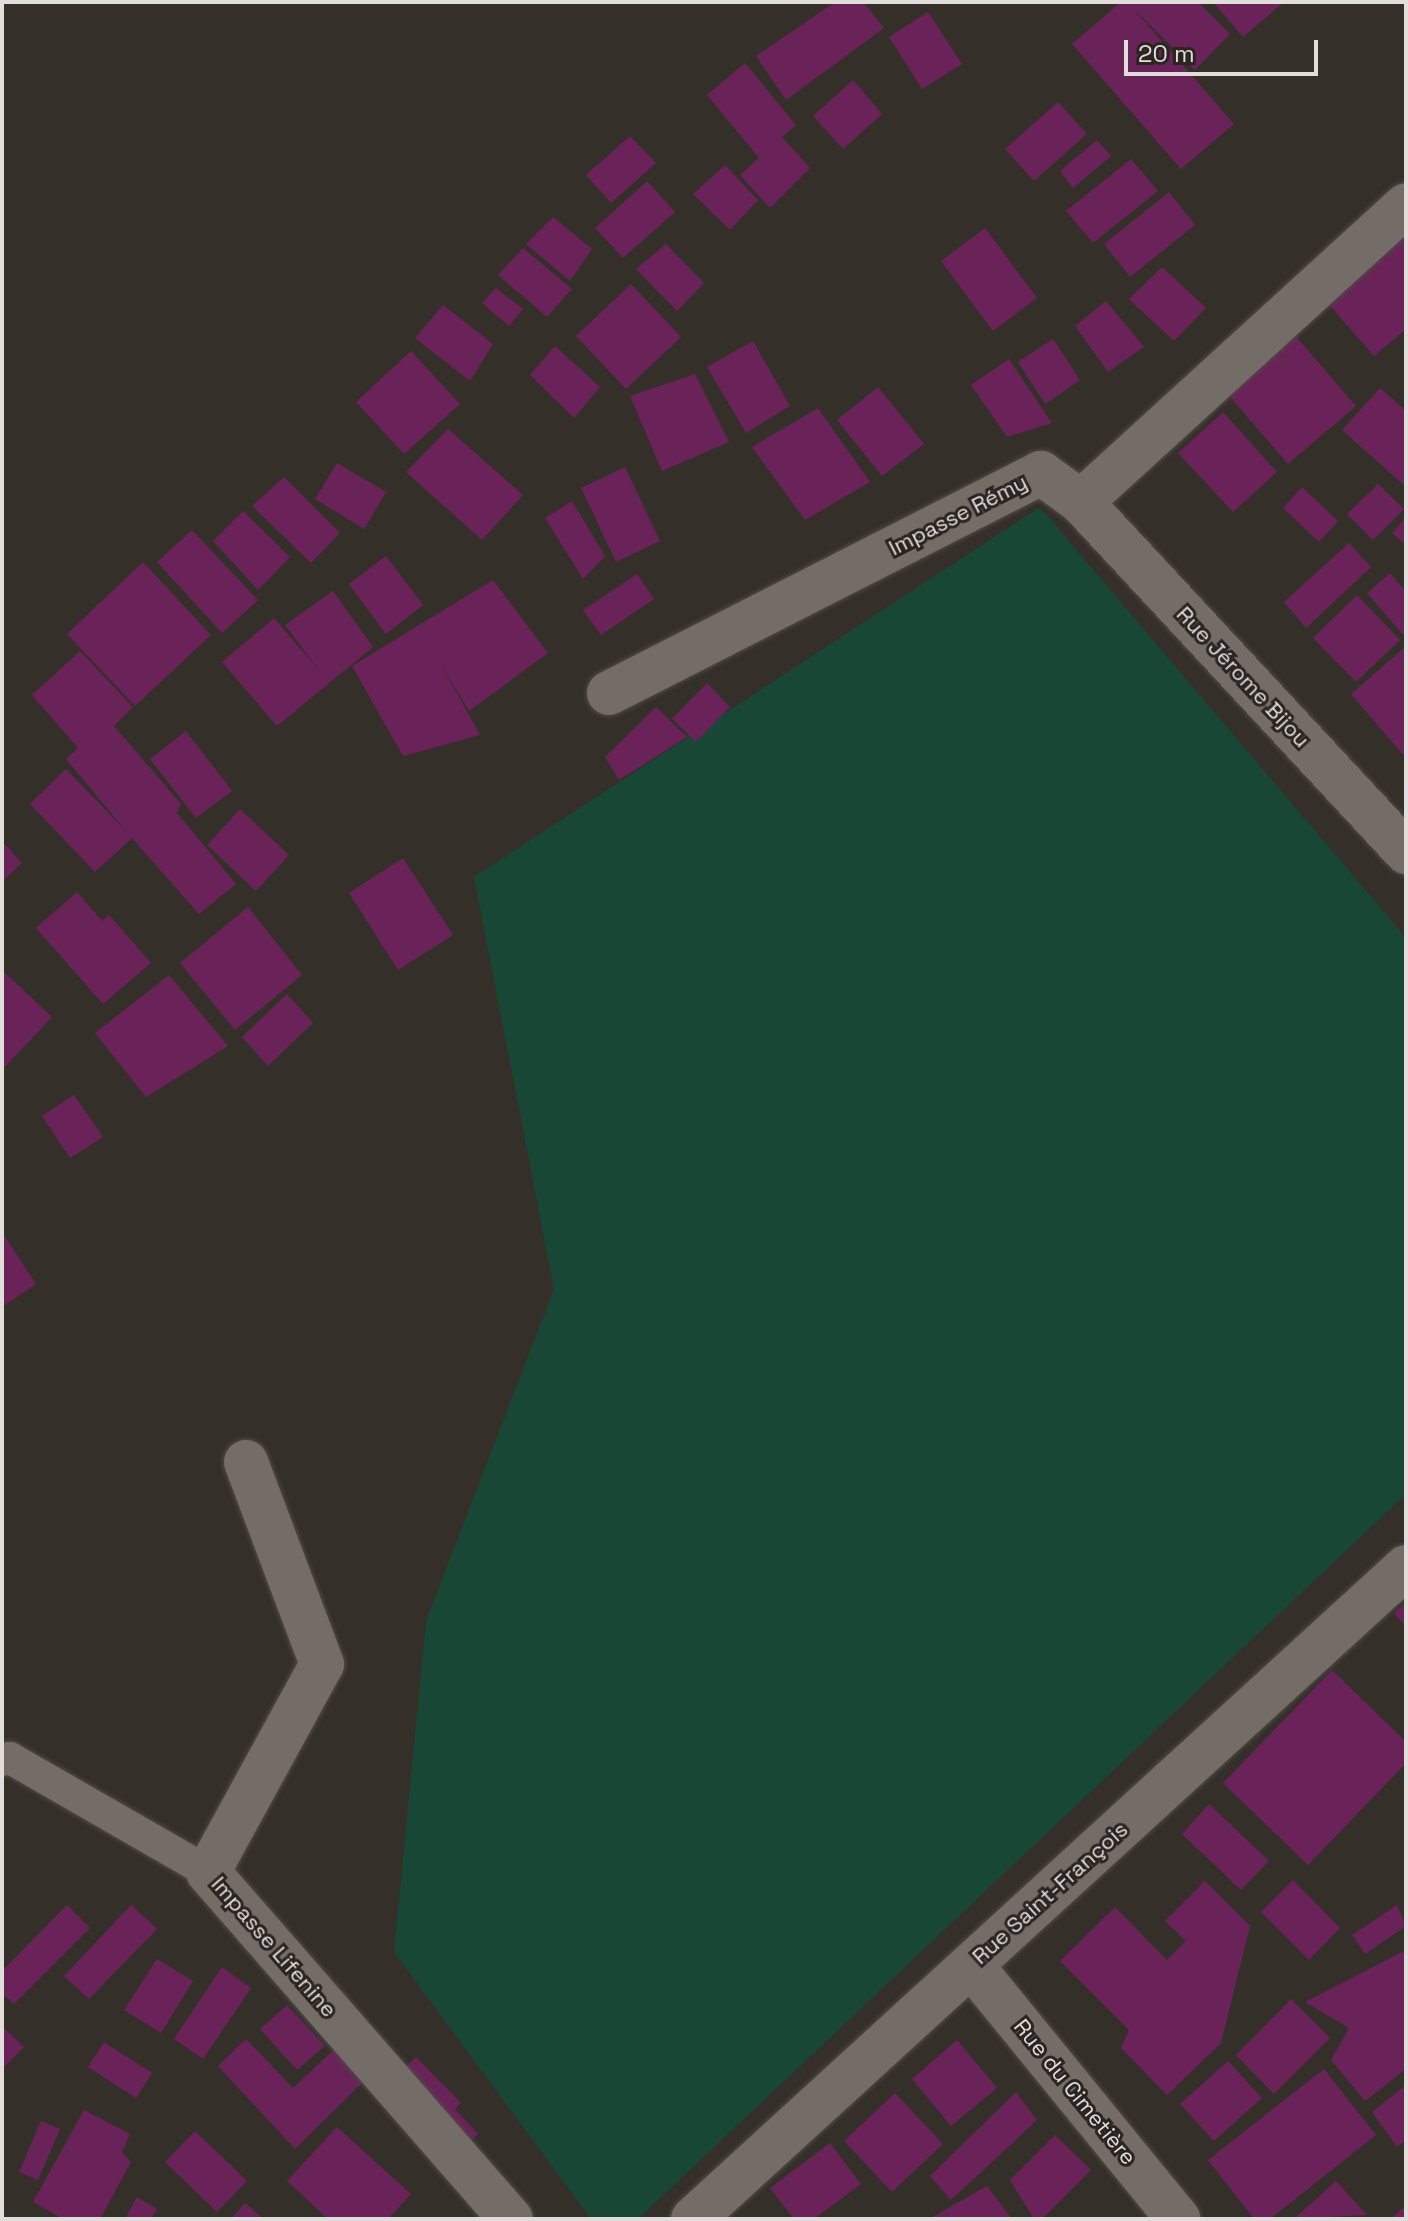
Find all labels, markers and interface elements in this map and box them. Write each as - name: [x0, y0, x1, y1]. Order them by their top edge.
- scale bar: [1128, 24, 1322, 74]
- text: 20 m: [1138, 38, 1195, 69]
- street label: Impasse Rémy: [884, 469, 1032, 561]
- street label: Rue Jérome Bijou: [1171, 601, 1315, 753]
- street label: Rue Saint-François: [967, 1816, 1133, 1970]
- street label: Impasse Lifenine: [206, 1871, 342, 2023]
- street label: Rue du Cimetière: [1008, 2014, 1142, 2170]

